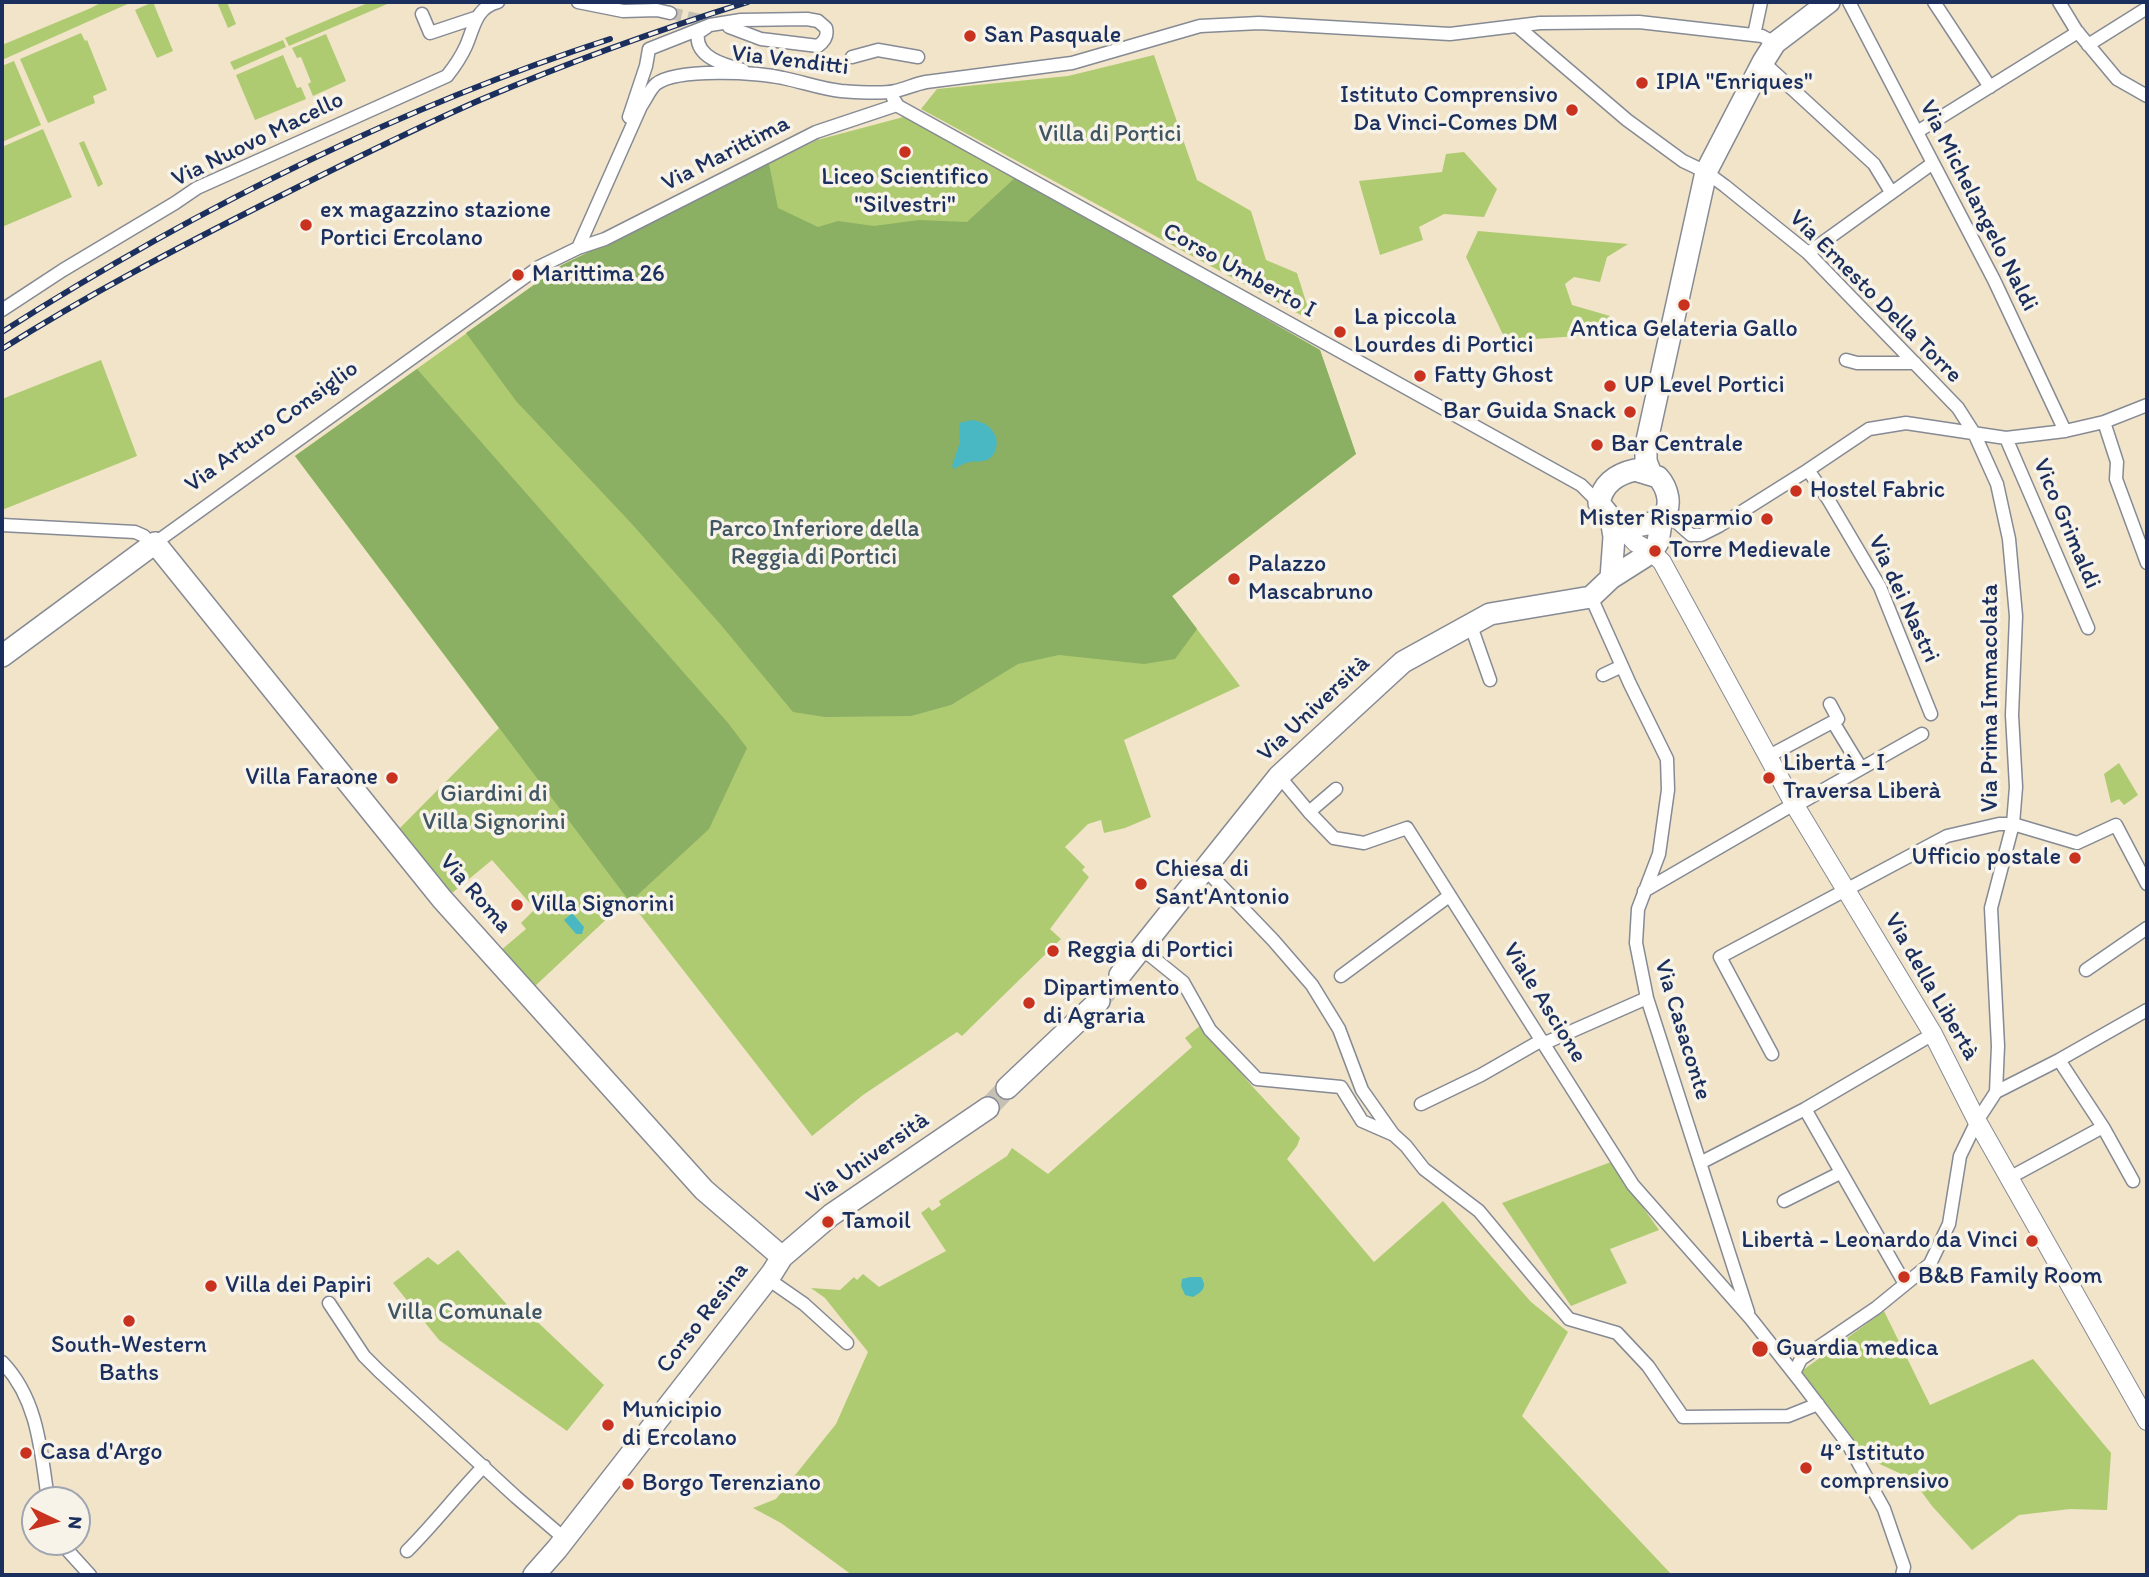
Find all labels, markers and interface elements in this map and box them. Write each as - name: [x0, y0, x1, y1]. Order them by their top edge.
- place label: San Pasquale: [984, 22, 1121, 50]
- marker: San Pasquale: [962, 28, 978, 44]
- street label: Via Venditti: [730, 40, 850, 82]
- place label: IPIA "Enriques": [1656, 69, 1813, 97]
- marker: IPIA "Enriques": [1634, 75, 1650, 91]
- place label: Istituto Comprensivo Da Vinci-Comes DM: [1340, 82, 1558, 138]
- street label: Via Nuovo Macello: [167, 86, 349, 194]
- street label: Via Michelangelo Naldi: [1912, 96, 2044, 316]
- marker: Istituto Comprensivo Da Vinci-Comes DM: [1564, 102, 1580, 118]
- street label: Via Marittima: [657, 109, 795, 199]
- park label: Villa di Portici: [1038, 121, 1182, 149]
- marker: Liceo Scientifico "Silvestri": [897, 144, 913, 160]
- place label: Liceo Scientifico "Silvestri": [821, 164, 989, 220]
- place label: ex magazzino stazione Portici Ercolano: [320, 197, 551, 253]
- street label: Via Ernesto Della Torre: [1782, 204, 1968, 390]
- marker: ex magazzino stazione Portici Ercolano: [298, 217, 314, 233]
- street label: Corso Umberto I: [1157, 217, 1321, 325]
- place label: Marittima 26: [532, 261, 665, 289]
- marker: Marittima 26: [510, 267, 526, 283]
- marker: Antica Gelateria Gallo: [1676, 297, 1692, 313]
- place label: La piccola Lourdes di Portici: [1354, 304, 1534, 360]
- place label: Antica Gelateria Gallo: [1570, 316, 1798, 344]
- marker: La piccola Lourdes di Portici: [1332, 324, 1348, 340]
- street label: Via Arturo Consiglio: [180, 354, 364, 500]
- place label: Fatty Ghost: [1434, 362, 1553, 390]
- marker: Fatty Ghost: [1412, 368, 1428, 384]
- place label: UP Level Portici: [1624, 372, 1785, 400]
- marker: UP Level Portici: [1602, 378, 1618, 394]
- place label: Bar Guida Snack: [1443, 398, 1616, 426]
- marker: Bar Guida Snack: [1622, 404, 1638, 420]
- place label: Bar Centrale: [1611, 431, 1743, 459]
- marker: Bar Centrale: [1589, 437, 1605, 453]
- street label: Vico Grimaldi: [2026, 455, 2106, 593]
- place label: Hostel Fabric: [1810, 477, 1945, 505]
- marker: Hostel Fabric: [1788, 483, 1804, 499]
- place label: Mister Risparmio: [1579, 505, 1753, 533]
- marker: Mister Risparmio: [1759, 511, 1775, 527]
- park label: Parco Inferiore della Reggia di Portici: [709, 516, 919, 572]
- street label: Via dei Nastri: [1861, 531, 1945, 667]
- place label: Torre Medievale: [1669, 537, 1831, 565]
- marker: Torre Medievale: [1647, 543, 1663, 559]
- place label: Palazzo Mascabruno: [1248, 551, 1373, 607]
- marker: Palazzo Mascabruno: [1226, 571, 1242, 587]
- street label: Via Prima Immacolata: [1977, 584, 2005, 812]
- street label: Via Università: [1252, 650, 1376, 768]
- place label: Libertà - I Traversa Liberà: [1783, 750, 1941, 806]
- place label: Villa Faraone: [245, 764, 378, 792]
- marker: Villa Faraone: [384, 770, 400, 786]
- marker: Libertà - I Traversa Liberà: [1761, 770, 1777, 786]
- park label: Giardini di Villa Signorini: [422, 781, 566, 837]
- place label: Ufficio postale: [1912, 844, 2061, 872]
- street label: Via Roma: [433, 848, 517, 940]
- marker: Ufficio postale: [2067, 850, 2083, 866]
- place label: Chiesa di Sant'Antonio: [1155, 856, 1289, 912]
- marker: Chiesa di Sant'Antonio: [1133, 876, 1149, 892]
- place label: Villa Signorini: [531, 891, 674, 919]
- marker: Villa Signorini: [509, 897, 525, 913]
- street label: Via della Libertà: [1877, 908, 1985, 1066]
- place label: Reggia di Portici: [1067, 937, 1233, 965]
- street label: Viale Ascione: [1496, 938, 1592, 1068]
- marker: Reggia di Portici: [1045, 943, 1061, 959]
- street label: Via Casaconte: [1647, 956, 1717, 1104]
- place label: Dipartimento di Agraria: [1043, 975, 1179, 1031]
- marker: Dipartimento di Agraria: [1021, 995, 1037, 1011]
- street label: Via Università: [801, 1106, 935, 1212]
- place label: Tamoil: [842, 1208, 911, 1236]
- marker: Tamoil: [820, 1214, 836, 1230]
- place label: Libertà - Leonardo da Vinci: [1741, 1227, 2018, 1255]
- marker: Libertà - Leonardo da Vinci: [2024, 1233, 2040, 1249]
- street label: Corso Resina: [651, 1257, 755, 1379]
- place label: B&B Family Room: [1918, 1263, 2102, 1291]
- marker: B&B Family Room: [1896, 1269, 1912, 1285]
- place label: Villa dei Papiri: [225, 1272, 372, 1300]
- marker: Villa dei Papiri: [203, 1278, 219, 1294]
- park label: Villa Comunale: [387, 1299, 543, 1327]
- marker: South-Western Baths: [121, 1313, 137, 1329]
- place label: South-Western Baths: [51, 1332, 207, 1388]
- place label: Guardia medica: [1776, 1335, 1938, 1363]
- marker: Guardia medica: [1750, 1339, 1770, 1359]
- place label: Municipio di Ercolano: [622, 1397, 737, 1453]
- marker: Municipio di Ercolano: [600, 1417, 616, 1433]
- place label: Casa d'Argo: [40, 1439, 163, 1467]
- place label: 4° Istituto comprensivo: [1820, 1440, 1949, 1496]
- marker: Casa d'Argo: [18, 1445, 34, 1461]
- marker: 4° Istituto comprensivo: [1798, 1460, 1814, 1476]
- place label: Borgo Terenziano: [642, 1470, 821, 1498]
- marker: Borgo Terenziano: [620, 1476, 636, 1492]
- north arrow: [21, 1486, 91, 1556]
- text: N: [63, 1515, 87, 1530]

